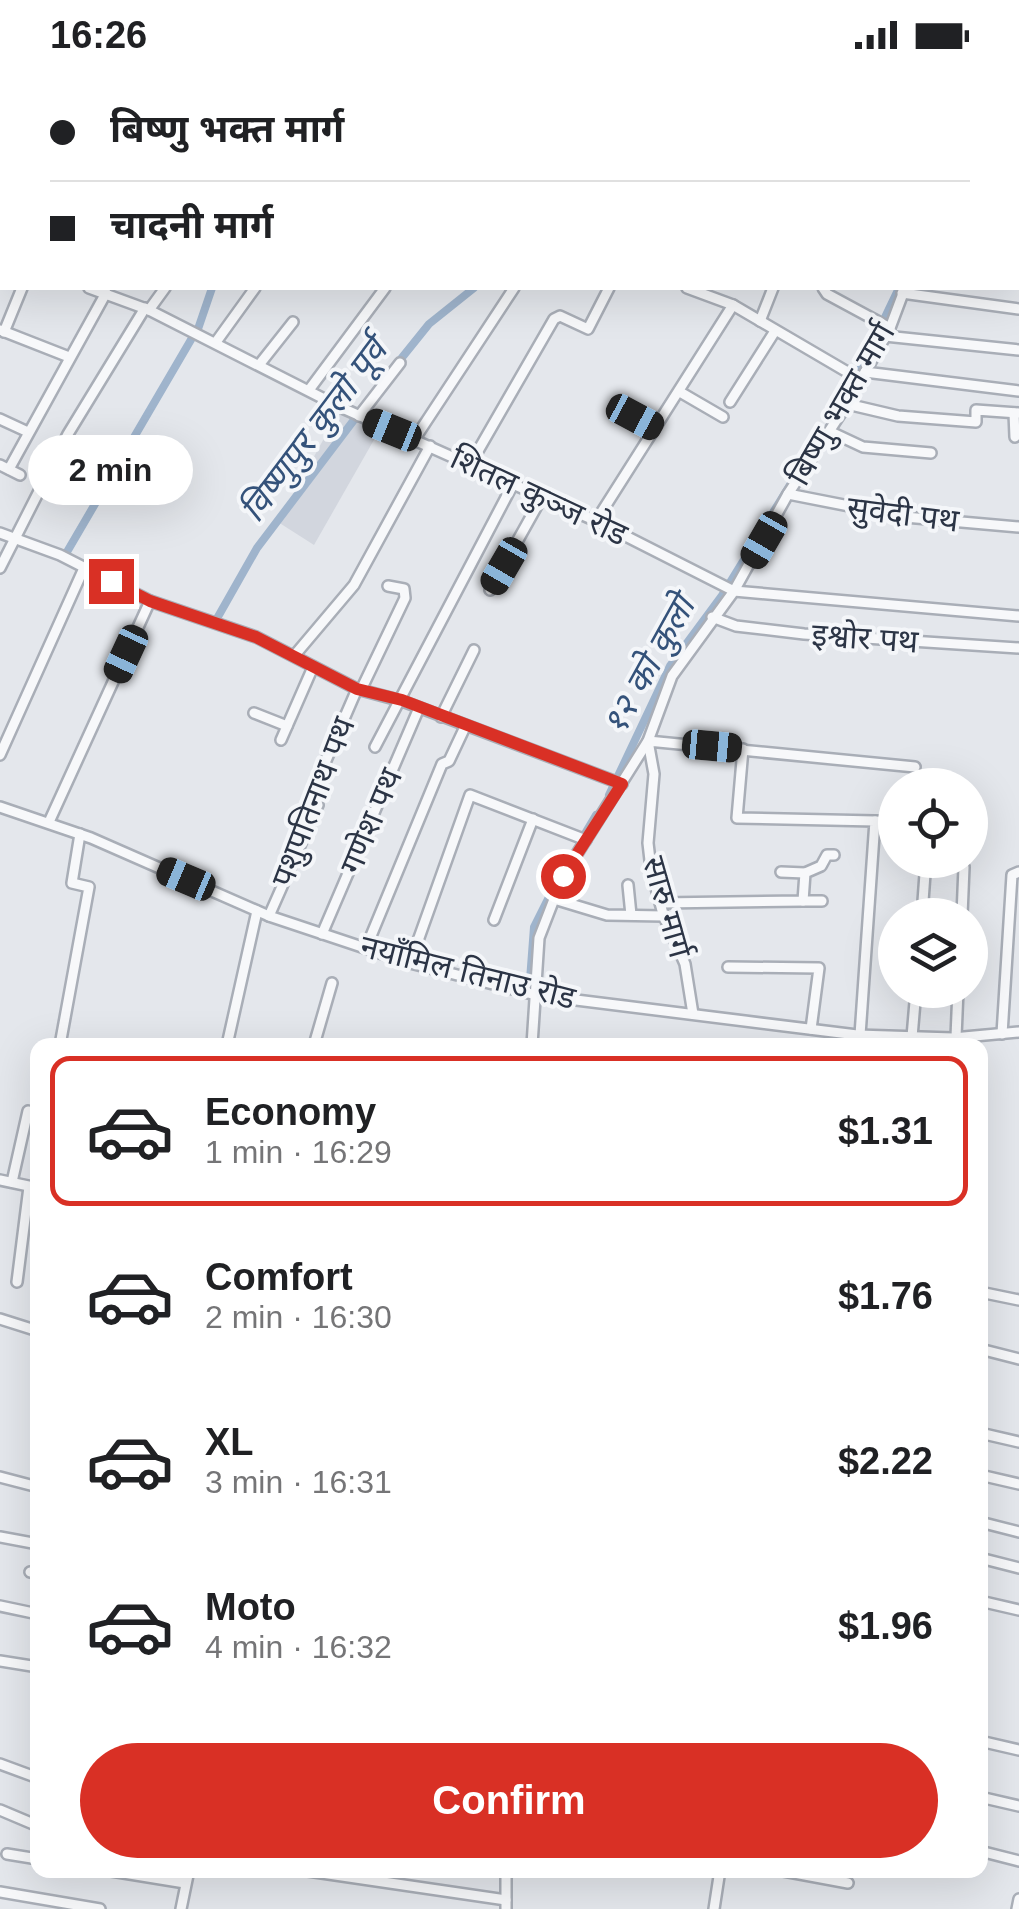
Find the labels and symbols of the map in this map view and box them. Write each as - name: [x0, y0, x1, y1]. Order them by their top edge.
- street label: बिष्णु भक्त मार्ग: [780, 316, 904, 492]
- water label: विष्णुपुर कुलो पूर्व: [232, 324, 402, 530]
- car: [601, 390, 669, 444]
- car: [359, 405, 425, 455]
- callout: 2 min: [28, 436, 194, 506]
- street label: शितल कुञ्ज रोड: [444, 439, 634, 555]
- street label: सुवेदी पथ: [845, 489, 961, 541]
- car: [736, 507, 792, 573]
- car: [476, 533, 532, 599]
- route end: [89, 559, 134, 604]
- water label: १२ को कुलो: [594, 583, 708, 742]
- street label: इश्वोर पथ: [811, 616, 920, 660]
- car: [100, 620, 152, 688]
- street label: पशुपतिनाथ पथ: [264, 712, 364, 893]
- car: [681, 728, 743, 764]
- street label: गणेश पथ: [333, 763, 409, 879]
- street label: सारु मार्ग: [635, 852, 699, 963]
- car: [153, 853, 219, 905]
- route start: [541, 854, 586, 899]
- street label: नयाँमिल तिनाउ रोड: [357, 927, 580, 1016]

